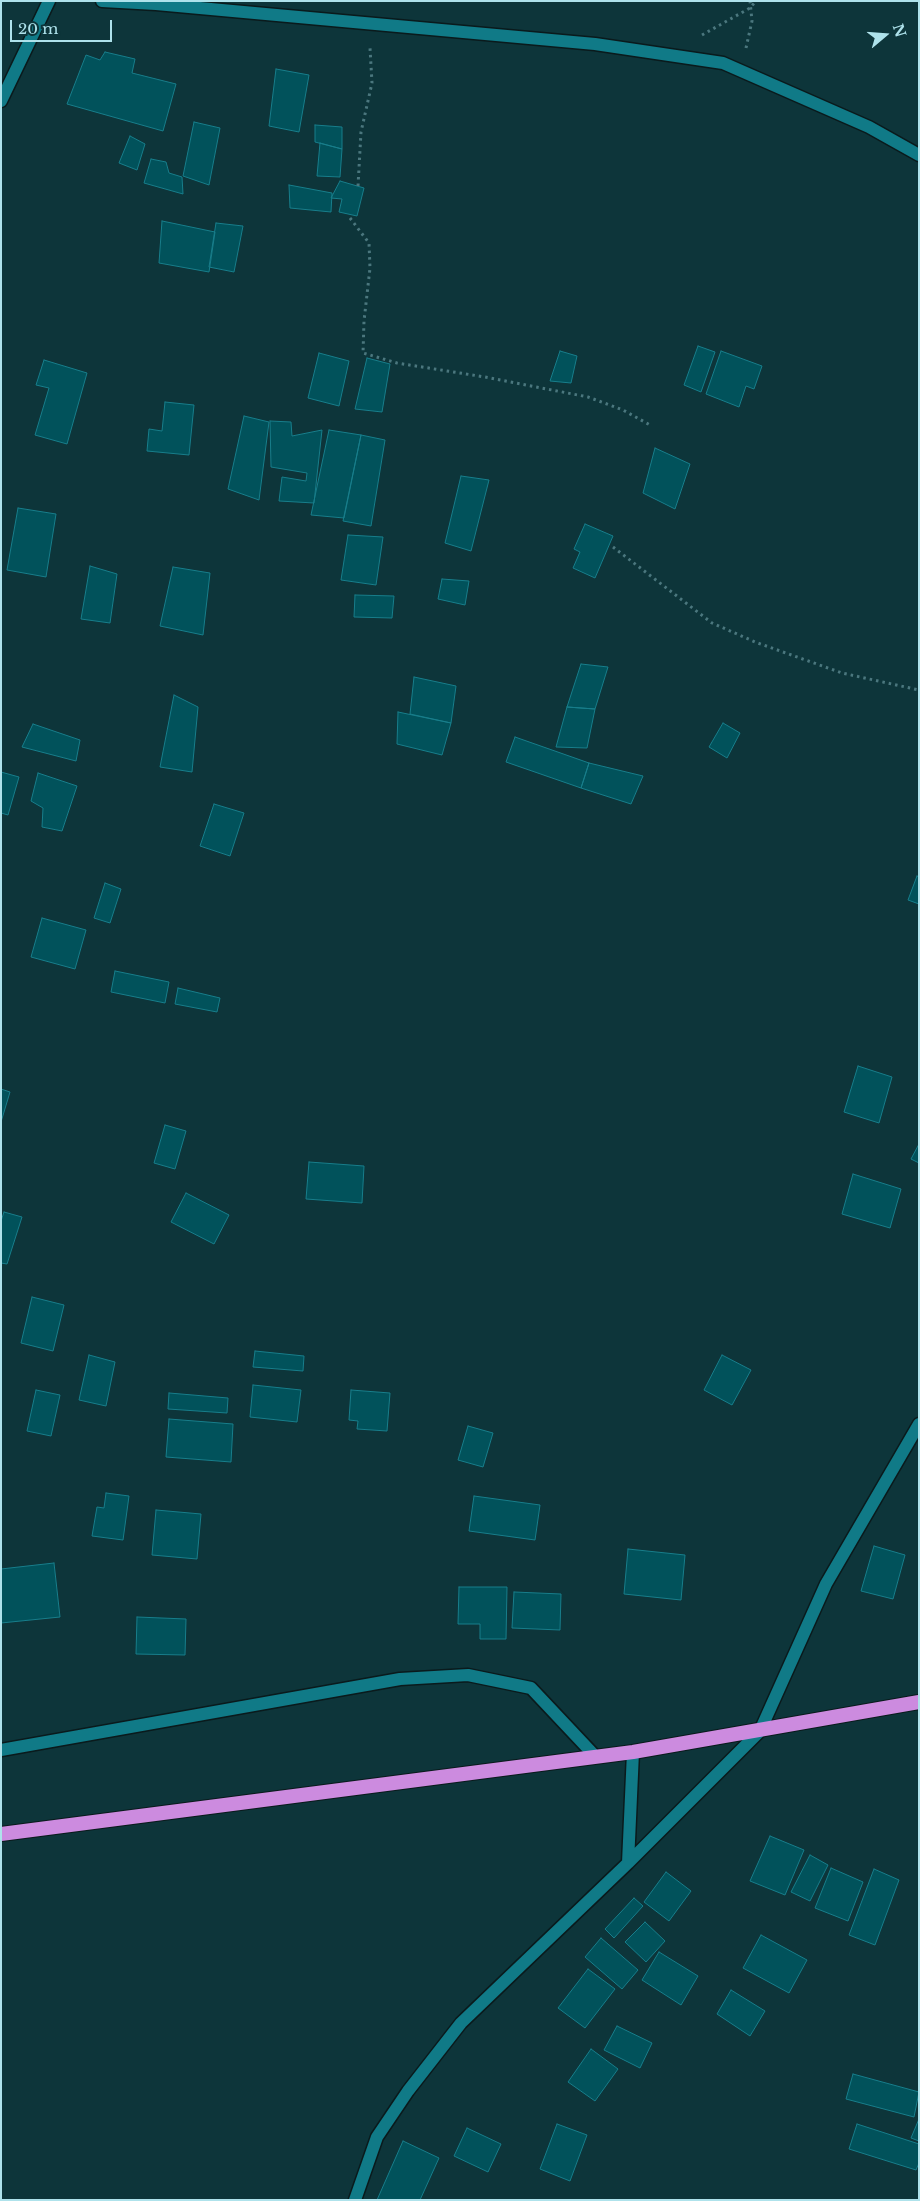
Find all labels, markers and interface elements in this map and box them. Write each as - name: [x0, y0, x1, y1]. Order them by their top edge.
- scale bar: [12, 10, 115, 42]
- north arrow: [860, 10, 910, 60]
- text: 20 m: [18, 19, 58, 38]
- text: N: [889, 21, 910, 39]

